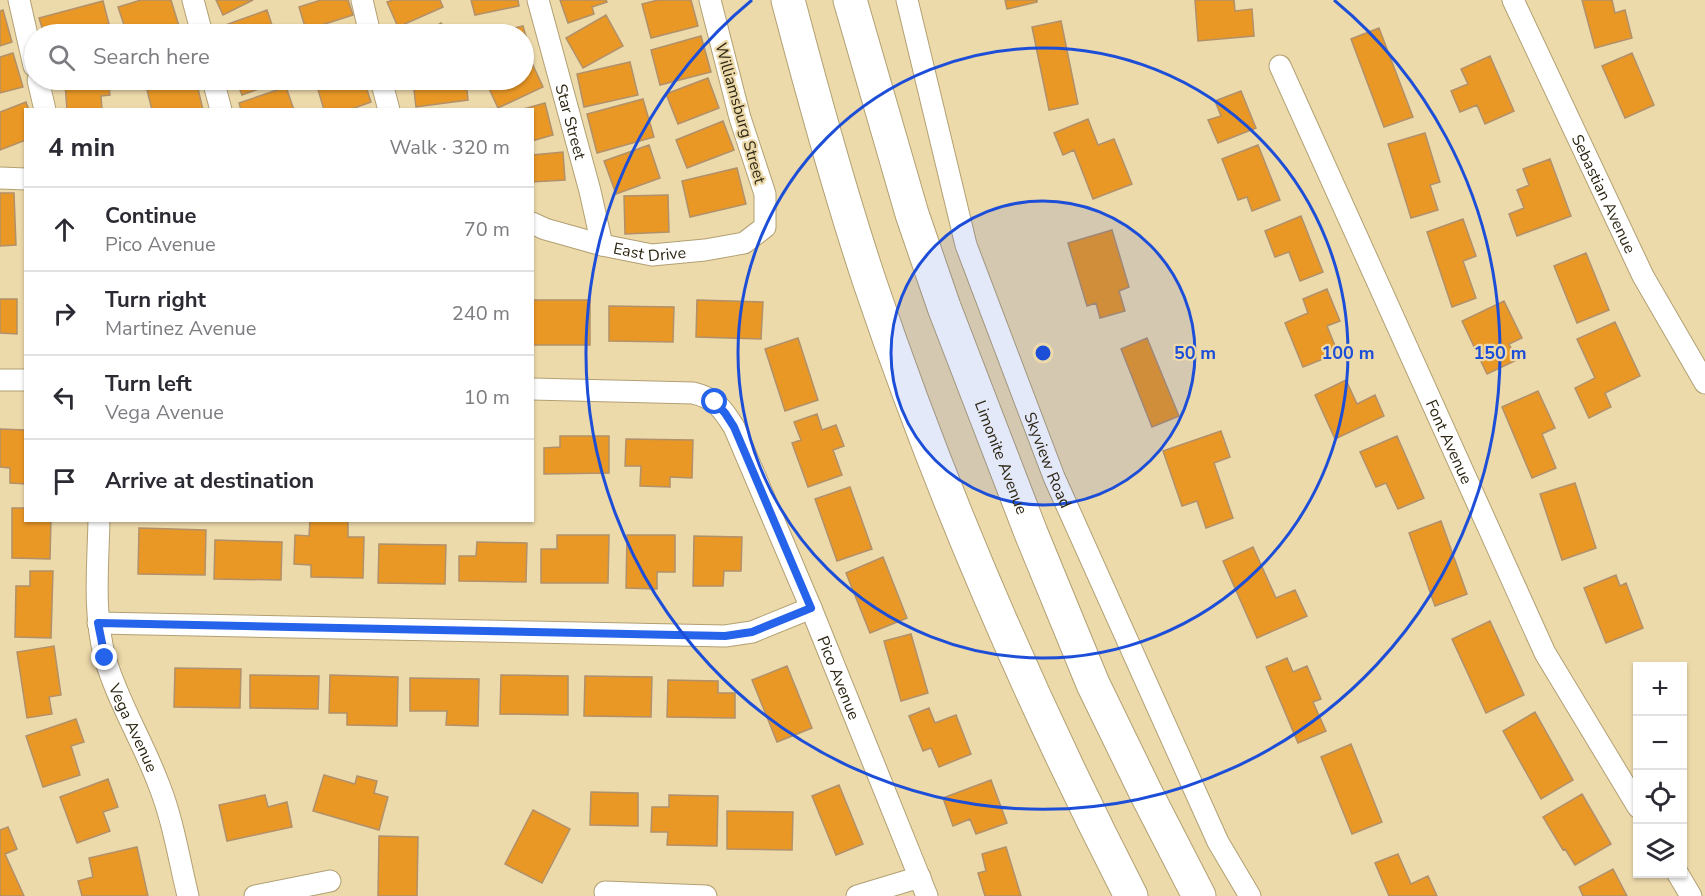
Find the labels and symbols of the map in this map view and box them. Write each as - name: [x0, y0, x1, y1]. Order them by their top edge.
- street label: Williamsburg Street: [709, 40, 771, 187]
- street label: Star Street: [549, 82, 591, 162]
- street label: Sebastian Avenue: [1566, 131, 1641, 257]
- street label: East Drive: [611, 238, 687, 267]
- text: 50 m: [1174, 341, 1216, 365]
- text: 100 m: [1321, 341, 1375, 365]
- text: 150 m: [1473, 341, 1527, 365]
- centre of rings: [1033, 343, 1053, 363]
- route start: [701, 388, 727, 414]
- street label: Font Avenue: [1420, 396, 1477, 488]
- street label: Limonite Avenue: [969, 397, 1033, 518]
- street label: Skyview Road: [1018, 409, 1076, 512]
- street label: Pico Avenue: [811, 633, 865, 723]
- route end: [91, 644, 117, 670]
- street label: Vega Avenue: [103, 680, 163, 776]

